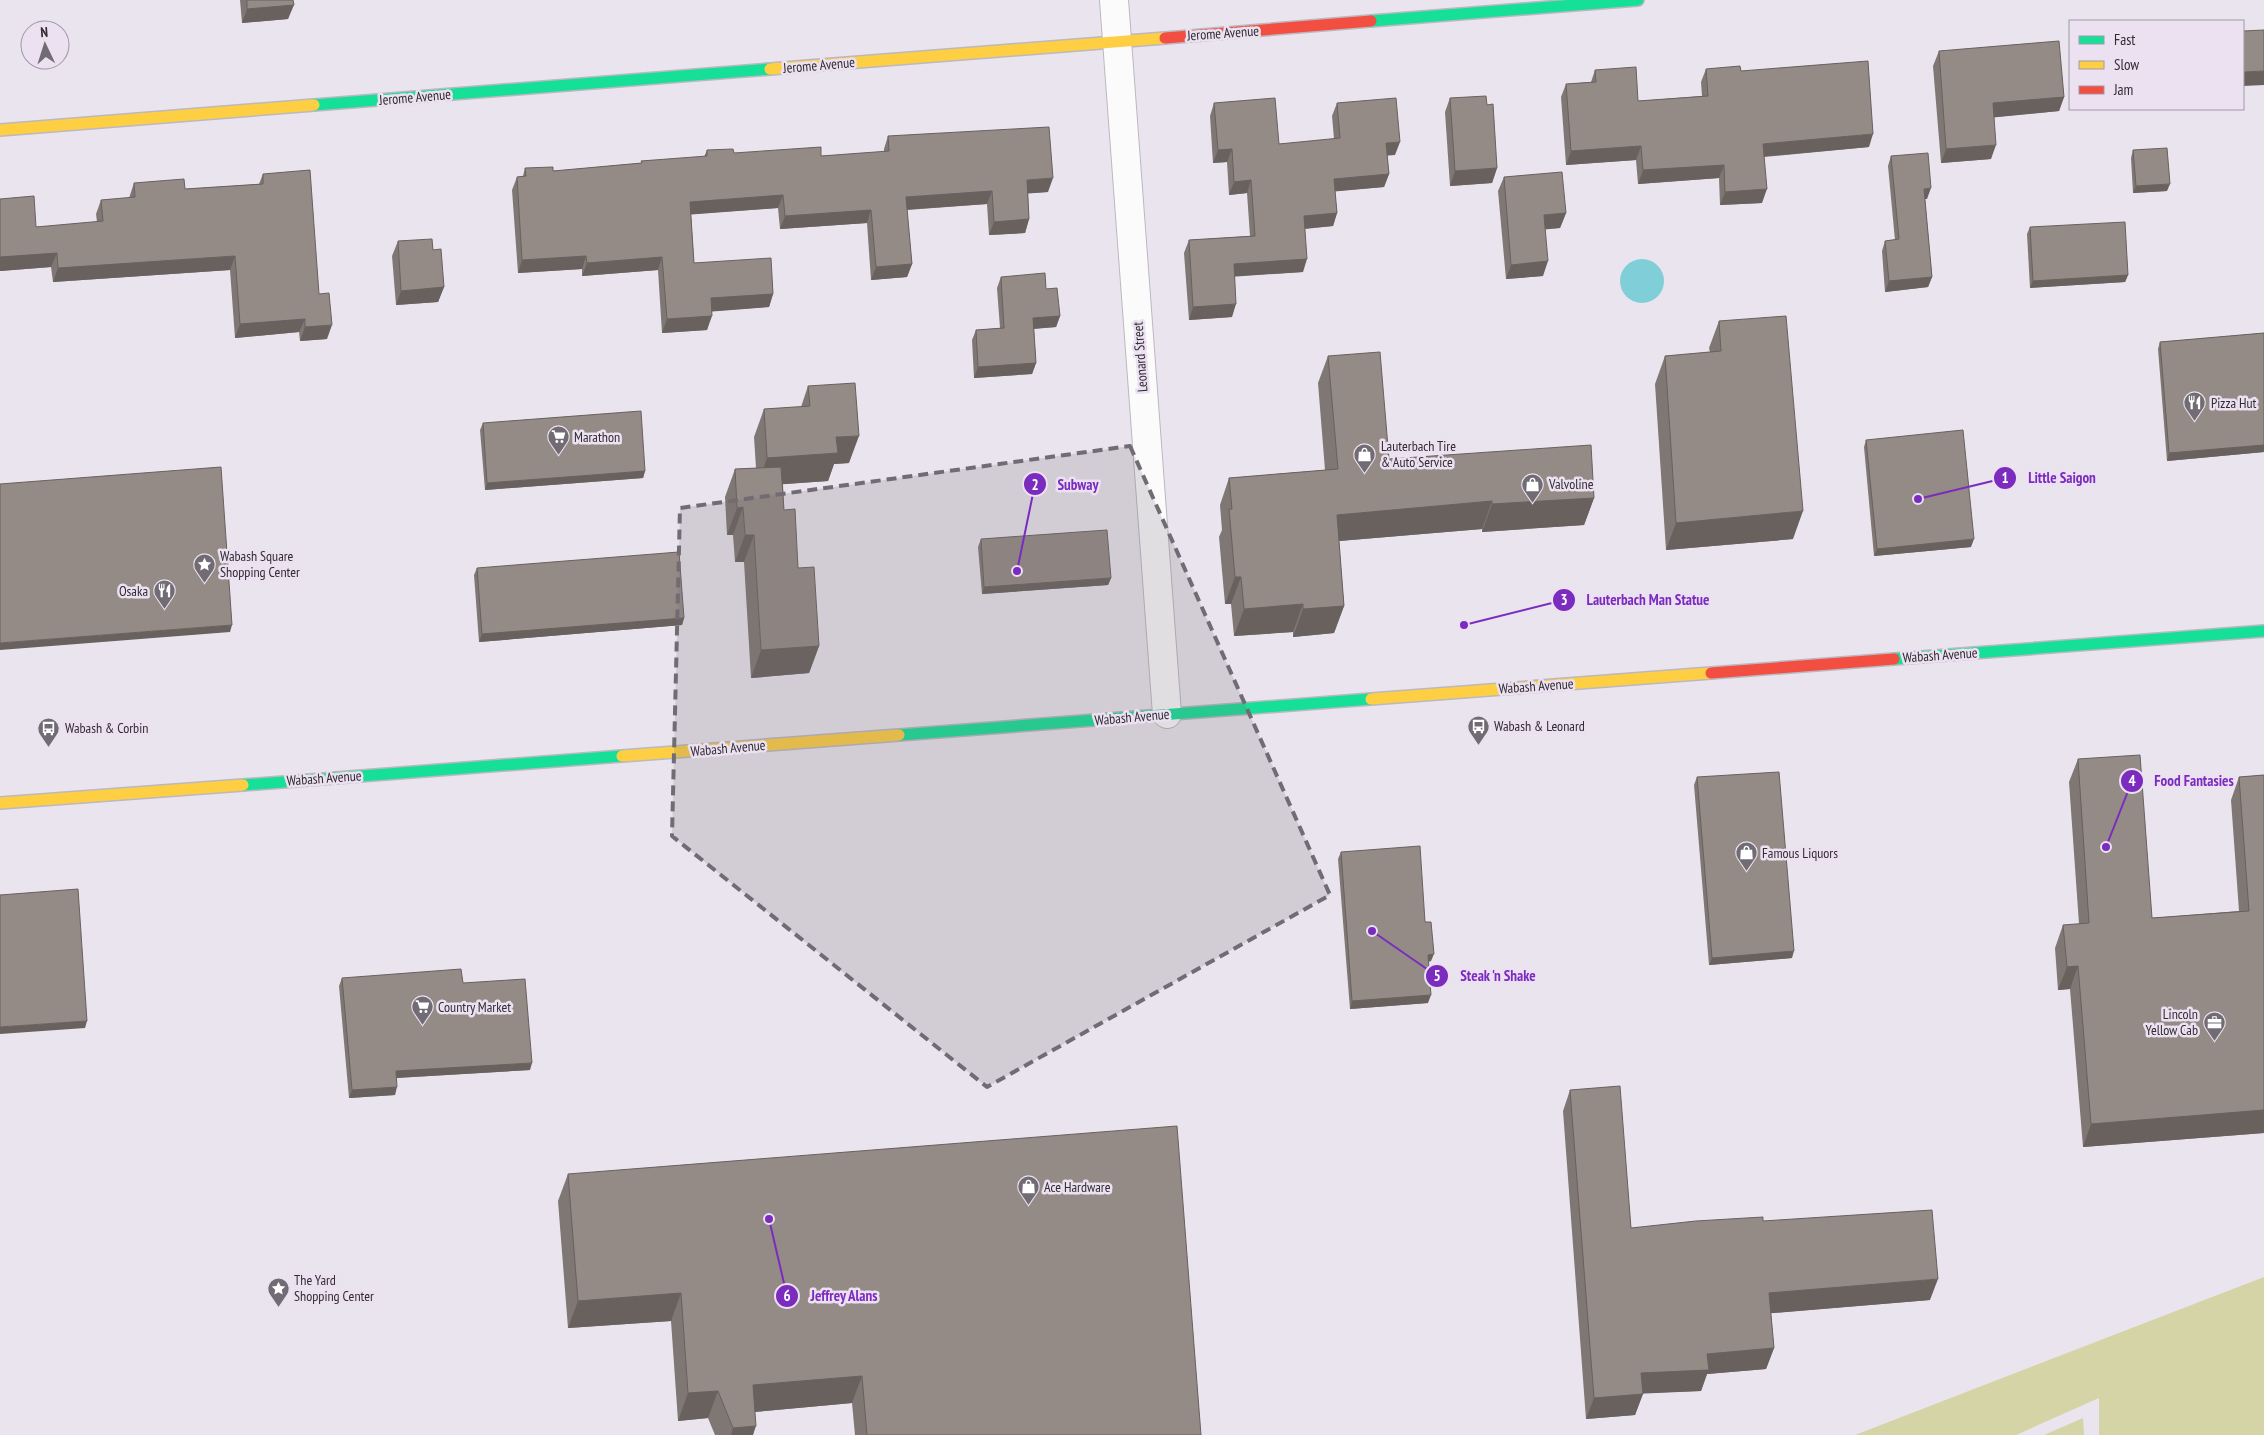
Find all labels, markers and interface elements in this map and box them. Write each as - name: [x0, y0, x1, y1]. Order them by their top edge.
- north arrow: [20, 20, 70, 70]
- legend: [2069, 20, 2244, 110]
- street label: Jerome Avenue: [1185, 21, 1260, 45]
- text: N: [40, 23, 48, 41]
- text: Fast: [2114, 30, 2135, 49]
- street label: Jerome Avenue: [781, 53, 856, 77]
- text: Slow: [2114, 55, 2139, 74]
- text: Jam: [2113, 80, 2133, 99]
- street label: Jerome Avenue: [377, 85, 452, 109]
- street label: Leonard Street: [1129, 321, 1151, 393]
- restaurant icon: Pizza Hut: [2183, 391, 2207, 422]
- place label: Pizza Hut: [2211, 394, 2257, 412]
- supermarket icon: Marathon: [546, 425, 570, 456]
- place label: Marathon: [574, 428, 620, 446]
- place label: Lauterbach Tire & Auto Service: [1381, 437, 1456, 471]
- shop icon: Lauterbach Tire & Auto Service: [1353, 442, 1377, 473]
- callout: Little Saigon: [1993, 463, 2106, 493]
- text: 1: [2001, 468, 2009, 487]
- text: Little Saigon: [2028, 468, 2096, 487]
- callout: Subway: [1023, 469, 1109, 499]
- shop icon: Valvoline: [1521, 472, 1545, 503]
- text: 2: [1031, 475, 1039, 494]
- text: Subway: [1058, 475, 1099, 494]
- place label: Valvoline: [1548, 475, 1594, 493]
- place label: Wabash Square Shopping Center: [220, 547, 300, 581]
- place icon: Wabash Square Shopping Center: [192, 552, 216, 583]
- restaurant icon: Osaka: [152, 579, 176, 610]
- place label: Osaka: [119, 582, 148, 600]
- callout: Lauterbach Man Statue: [1552, 585, 1720, 615]
- text: 3: [1560, 590, 1568, 609]
- text: Lauterbach Man Statue: [1587, 590, 1709, 609]
- street label: Wabash Avenue: [1902, 643, 1978, 667]
- street label: Wabash Avenue: [1498, 674, 1574, 698]
- street label: Wabash Avenue: [1094, 705, 1170, 729]
- bus stop icon: Wabash & Leonard: [1466, 714, 1490, 745]
- bus stop icon: Wabash & Corbin: [37, 716, 61, 747]
- place label: Wabash & Leonard: [1494, 717, 1585, 735]
- place label: Wabash & Corbin: [65, 719, 148, 737]
- street label: Wabash Avenue: [690, 736, 766, 760]
- street label: Wabash Avenue: [286, 766, 362, 790]
- callout: Food Fantasies: [2119, 766, 2244, 796]
- text: 4: [2128, 771, 2136, 790]
- text: Food Fantasies: [2154, 771, 2234, 790]
- shop icon: Famous Liquors: [1734, 841, 1758, 872]
- place label: Famous Liquors: [1762, 844, 1838, 862]
- callout: Steak 'n Shake: [1424, 961, 1546, 991]
- text: 5: [1433, 966, 1441, 985]
- text: Steak 'n Shake: [1460, 966, 1536, 985]
- supermarket icon: Country Market: [410, 995, 434, 1026]
- place label: Country Market: [438, 998, 511, 1016]
- place label: Lincoln Yellow Cab: [2146, 1005, 2198, 1039]
- office icon: Lincoln Yellow Cab: [2202, 1010, 2226, 1041]
- shop icon: Ace Hardware: [1016, 1175, 1040, 1206]
- place label: Ace Hardware: [1044, 1178, 1111, 1196]
- place label: The Yard Shopping Center: [294, 1271, 374, 1305]
- place icon: The Yard Shopping Center: [266, 1276, 290, 1307]
- callout: Jeffrey Alans: [775, 1281, 888, 1311]
- text: 6: [783, 1286, 791, 1305]
- text: Jeffrey Alans: [810, 1286, 877, 1305]

